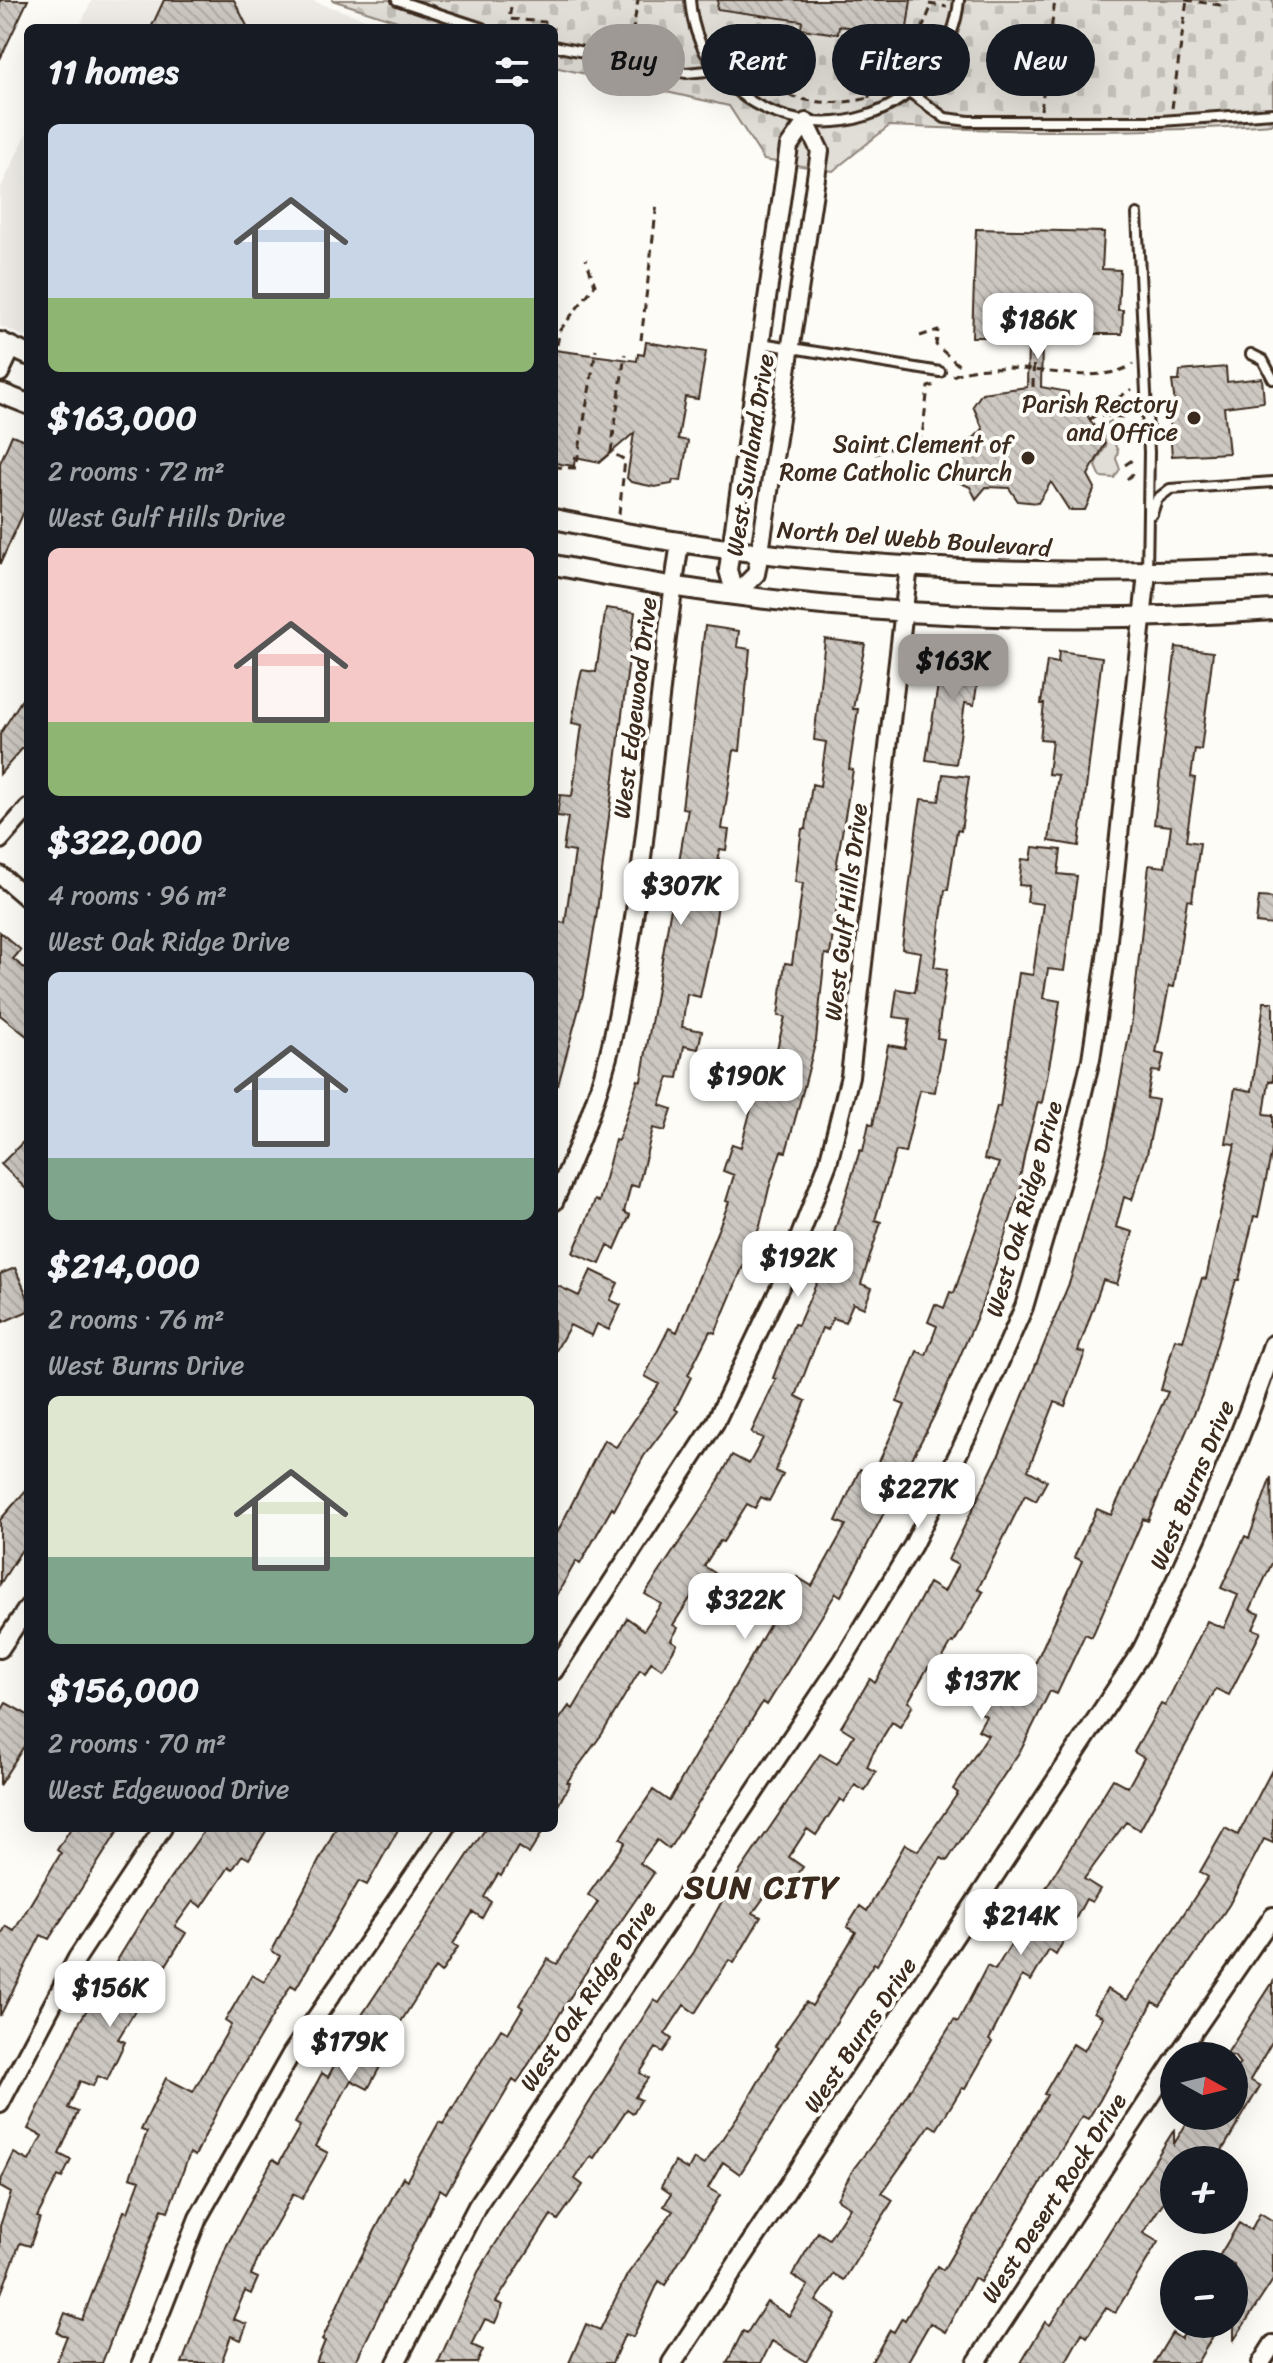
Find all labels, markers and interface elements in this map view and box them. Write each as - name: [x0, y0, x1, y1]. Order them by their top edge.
- chip: Buy: [582, 24, 685, 96]
- chip: Rent: [701, 24, 816, 96]
- chip: Filters: [832, 24, 970, 96]
- chip: New: [986, 24, 1095, 96]
- text: 11 homes: [48, 42, 179, 102]
- icon: filters: [490, 50, 534, 94]
- icon: home: [219, 176, 363, 320]
- pin: $186K: [982, 293, 1094, 361]
- text: $186K: [1001, 296, 1075, 342]
- street label: West Sunland Drive: [713, 351, 787, 559]
- place label: Parish Rectory and Office: [1022, 383, 1179, 453]
- text: $163,000: [48, 388, 197, 448]
- marker: Parish Rectory and Office: [1185, 409, 1203, 427]
- place label: Saint Clement of Rome Catholic Church: [779, 423, 1015, 493]
- text: 2 rooms · 72 m²: [48, 448, 225, 494]
- marker: Saint Clement of Rome Catholic Church: [1019, 449, 1037, 467]
- text: West Gulf Hills Drive: [48, 494, 285, 540]
- street label: North Del Webb Boulevard: [776, 508, 1055, 570]
- street label: West Edgewood Drive: [601, 595, 669, 821]
- icon: home: [219, 600, 363, 744]
- pin: $163K: [897, 634, 1009, 702]
- text: $163K: [916, 637, 990, 683]
- street label: West Gulf Hills Drive: [812, 801, 880, 1023]
- text: $322,000: [48, 812, 202, 872]
- pin: $307K: [625, 859, 737, 927]
- text: $307K: [642, 862, 720, 908]
- text: 4 rooms · 96 m²: [48, 872, 227, 918]
- text: West Oak Ridge Drive: [48, 918, 290, 964]
- icon: home: [219, 1024, 363, 1168]
- pin: $190K: [690, 1049, 802, 1117]
- text: $190K: [708, 1052, 784, 1098]
- street label: West Oak Ridge Drive: [973, 1095, 1075, 1322]
- pin: $192K: [742, 1231, 854, 1299]
- text: $192K: [760, 1234, 836, 1280]
- text: $214,000: [48, 1236, 200, 1296]
- text: 2 rooms · 76 m²: [48, 1296, 225, 1342]
- text: West Burns Drive: [48, 1342, 244, 1388]
- street label: West Burns Drive: [1137, 1393, 1247, 1577]
- icon: home: [219, 1448, 363, 1592]
- pin: $227K: [862, 1462, 974, 1530]
- text: $227K: [879, 1465, 957, 1511]
- pin: $322K: [689, 1573, 801, 1641]
- text: $322K: [706, 1576, 784, 1622]
- pin: $137K: [926, 1654, 1038, 1722]
- text: $137K: [945, 1657, 1019, 1703]
- text: $156,000: [48, 1660, 199, 1720]
- text: 2 rooms · 70 m²: [48, 1720, 226, 1766]
- text: West Edgewood Drive: [48, 1766, 289, 1812]
- district label: SUN CITY: [683, 1859, 840, 1916]
- pin: $214K: [965, 1889, 1077, 1957]
- street label: West Oak Ridge Drive: [508, 1891, 668, 2100]
- text: $214K: [983, 1892, 1059, 1938]
- street label: West Burns Drive: [792, 1948, 928, 2122]
- pin: $156K: [54, 1961, 166, 2029]
- text: $156K: [72, 1964, 148, 2010]
- pin: $179K: [293, 2015, 405, 2083]
- text: $179K: [311, 2018, 387, 2064]
- north arrow: [1160, 2042, 1248, 2130]
- map controls: [1160, 2042, 1248, 2338]
- street label: West Desert Rock Drive: [970, 2084, 1138, 2312]
- button: +: [1160, 2146, 1248, 2234]
- button: −: [1160, 2250, 1248, 2338]

